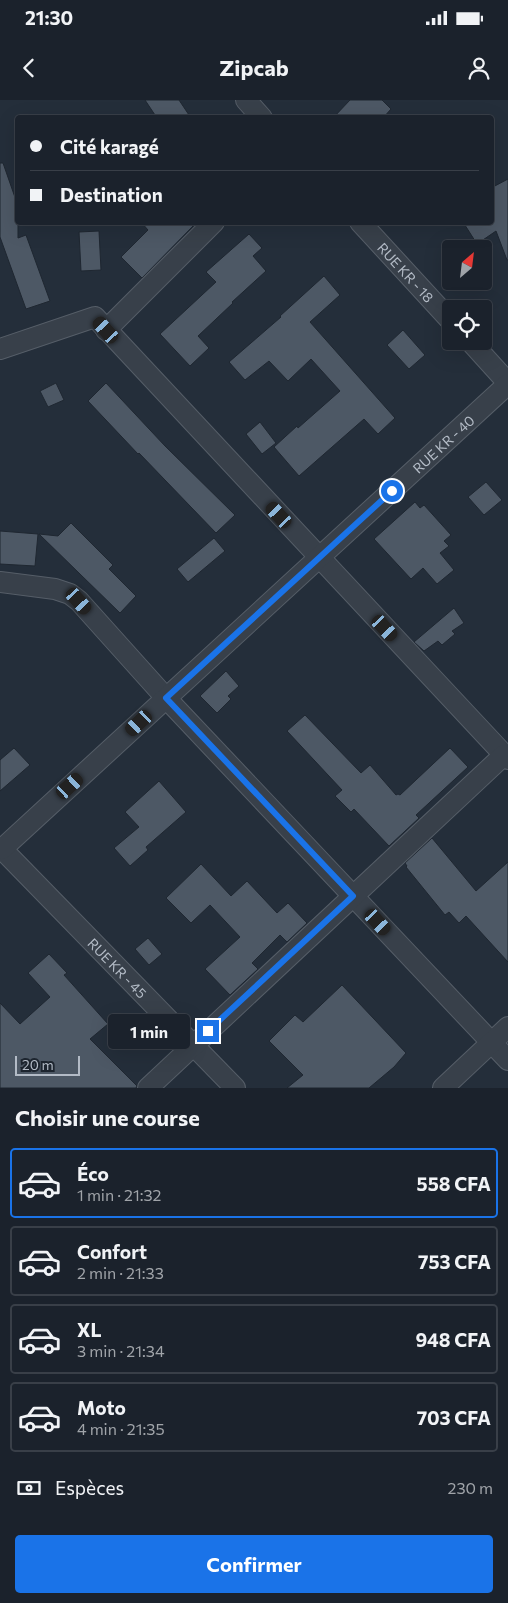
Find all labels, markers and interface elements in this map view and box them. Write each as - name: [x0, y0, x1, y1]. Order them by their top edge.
- text: 21:30: [25, 6, 73, 29]
- icon: back: [15, 54, 43, 82]
- text: Zipcab: [219, 54, 289, 81]
- icon: person: [465, 54, 493, 82]
- text: Cité karagé: [60, 135, 159, 158]
- text: Destination: [60, 183, 163, 206]
- street label: RUE KR - 18: [374, 239, 438, 305]
- north arrow: [442, 240, 492, 290]
- map controls: [442, 240, 492, 350]
- button: locate: [442, 300, 492, 350]
- car: [90, 314, 121, 346]
- street label: RUE KR - 40: [409, 411, 478, 476]
- route start: [381, 480, 403, 502]
- car: [263, 499, 294, 531]
- car: [63, 585, 94, 617]
- car: [369, 612, 400, 644]
- car: [122, 707, 155, 739]
- car: [53, 770, 86, 802]
- car: [362, 906, 393, 938]
- street label: RUE KR - 45: [85, 934, 151, 1001]
- callout: 1 min: [108, 1014, 190, 1048]
- route end: [197, 1020, 219, 1042]
- text: 1 min: [130, 1022, 168, 1041]
- scale bar: [15, 1053, 80, 1076]
- text: 20 m: [22, 1056, 54, 1073]
- text: Choisir une course: [15, 1104, 200, 1131]
- icon: car: [17, 1161, 62, 1206]
- text: Éco: [77, 1162, 109, 1185]
- text: 558 CFA: [417, 1172, 491, 1195]
- text: 1 min · 21:32: [77, 1185, 162, 1204]
- icon: car: [17, 1239, 62, 1284]
- text: Confort: [77, 1240, 147, 1263]
- text: 753 CFA: [418, 1250, 491, 1273]
- text: 2 min · 21:33: [77, 1263, 164, 1282]
- icon: car: [17, 1317, 62, 1362]
- text: XL: [77, 1318, 102, 1341]
- text: 948 CFA: [415, 1328, 491, 1351]
- text: 3 min · 21:34: [77, 1341, 165, 1360]
- icon: car: [17, 1395, 62, 1440]
- text: Moto: [77, 1396, 126, 1419]
- text: 703 CFA: [417, 1406, 491, 1429]
- text: 4 min · 21:35: [77, 1419, 165, 1438]
- icon: cash: [15, 1474, 43, 1502]
- text: Espèces: [55, 1476, 124, 1499]
- text: 230 m: [448, 1478, 493, 1497]
- button: Confirmer: [15, 1535, 493, 1593]

